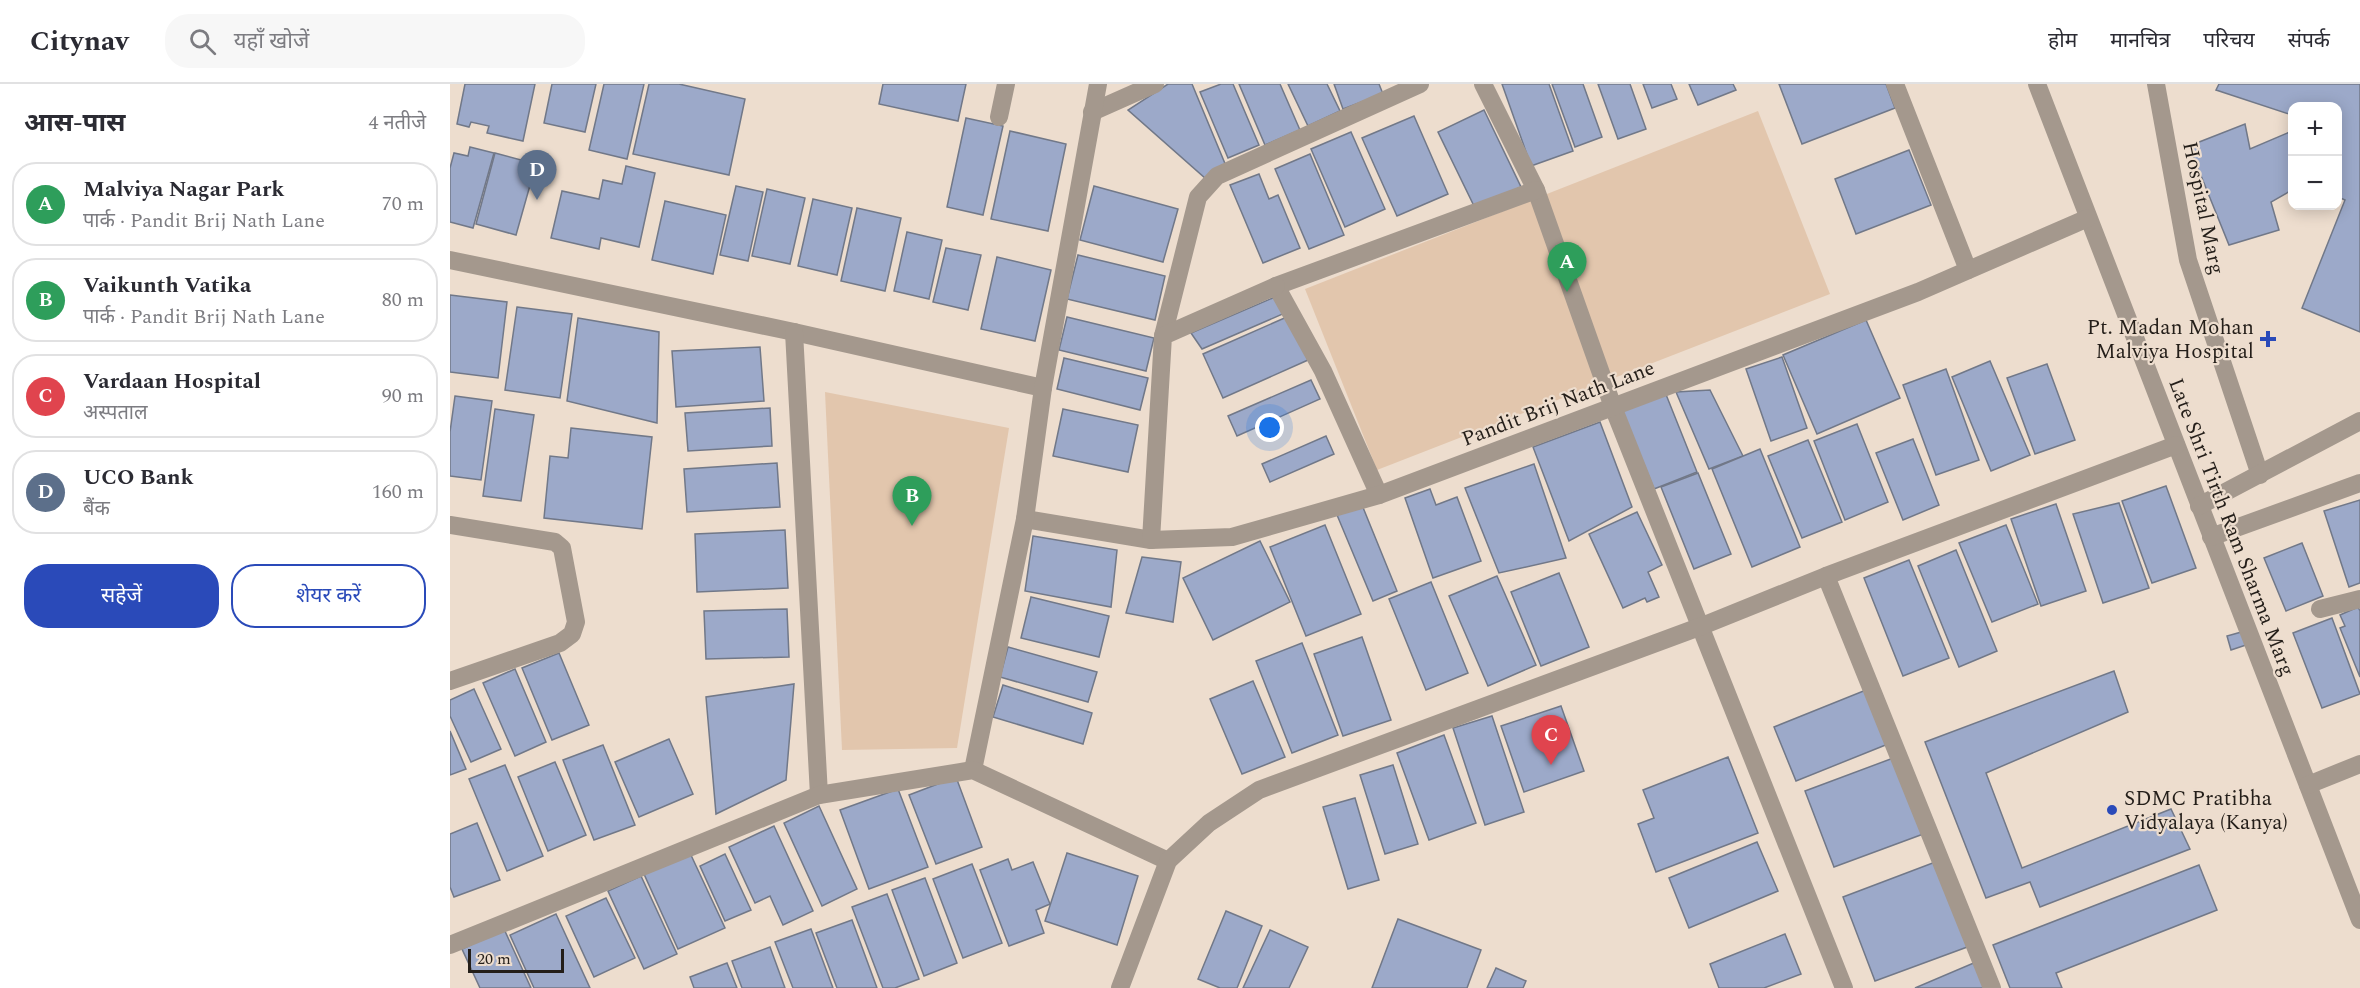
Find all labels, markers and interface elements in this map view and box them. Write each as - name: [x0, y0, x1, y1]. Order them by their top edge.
- search box: [165, 14, 585, 68]
- text: Citynav: [30, 20, 129, 63]
- icon: search: [186, 25, 219, 58]
- text: यहाँ खोजें: [234, 25, 309, 58]
- text: होम: [2048, 25, 2077, 57]
- text: मानचित्र: [2110, 25, 2170, 57]
- text: परिचय: [2203, 25, 2255, 57]
- text: संपर्क: [2288, 25, 2330, 57]
- map controls: [2288, 102, 2342, 210]
- button: +: [2288, 102, 2342, 156]
- text: आस-पास: [24, 103, 125, 143]
- text: 4 नतीजे: [368, 108, 426, 138]
- street label: Hospital Marg: [2173, 139, 2233, 278]
- pin: D: [518, 150, 556, 200]
- button: −: [2288, 156, 2342, 210]
- text: Malviya Nagar Park: [83, 173, 285, 206]
- text: A: [38, 189, 53, 219]
- text: 70 m: [382, 189, 424, 219]
- text: पार्क · Pandit Brij Nath Lane: [83, 206, 325, 236]
- pin: A: [1548, 242, 1586, 292]
- text: Vaikunth Vatika: [83, 269, 251, 302]
- text: B: [38, 285, 53, 315]
- text: 80 m: [382, 285, 424, 315]
- text: पार्क · Pandit Brij Nath Lane: [83, 302, 325, 332]
- place label: Pt. Madan Mohan Malviya Hospital: [2087, 312, 2254, 368]
- marker: Pt. Madan Mohan Malviya Hospital: [2259, 330, 2277, 348]
- street label: Pandit Brij Nath Lane: [1457, 352, 1660, 456]
- text: Vardaan Hospital: [83, 365, 261, 398]
- street label: Late Shri Tirth Ram Sharma Marg: [2159, 374, 2303, 681]
- text: C: [38, 381, 53, 411]
- text: 90 m: [382, 381, 424, 411]
- text: अस्पताल: [83, 398, 148, 428]
- your location: [1255, 413, 1284, 442]
- text: UCO Bank: [83, 461, 194, 494]
- pin: B: [892, 476, 932, 526]
- text: D: [37, 477, 54, 507]
- text: 160 m: [372, 477, 424, 507]
- text: बैंक: [83, 494, 110, 524]
- button: सहेजें: [24, 564, 219, 628]
- button: शेयर करें: [231, 564, 426, 628]
- pin: C: [1532, 716, 1570, 765]
- place label: SDMC Pratibha Vidyalaya (Kanya): [2124, 783, 2288, 839]
- marker: SDMC Pratibha Vidyalaya (Kanya): [2105, 803, 2119, 817]
- scale bar: [468, 946, 564, 974]
- text: 20 m: [477, 947, 511, 971]

